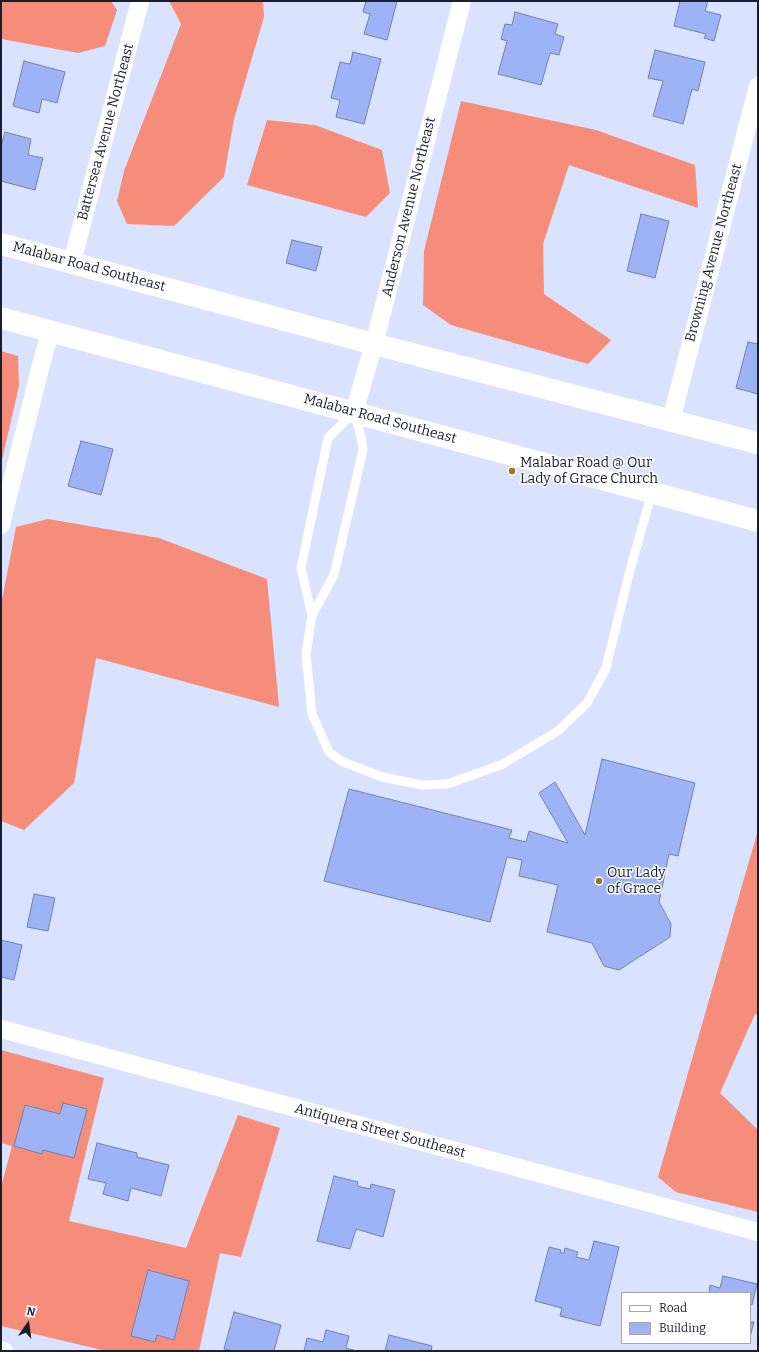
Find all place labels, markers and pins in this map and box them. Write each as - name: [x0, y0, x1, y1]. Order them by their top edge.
- place label: Malabar Road @ Our Lady of Grace Church: [520, 455, 658, 488]
- marker: Malabar Road @ Our Lady of Grace Church: [507, 466, 517, 476]
- place label: Our Lady of Grace: [607, 865, 666, 898]
- marker: Our Lady of Grace: [594, 876, 604, 886]

